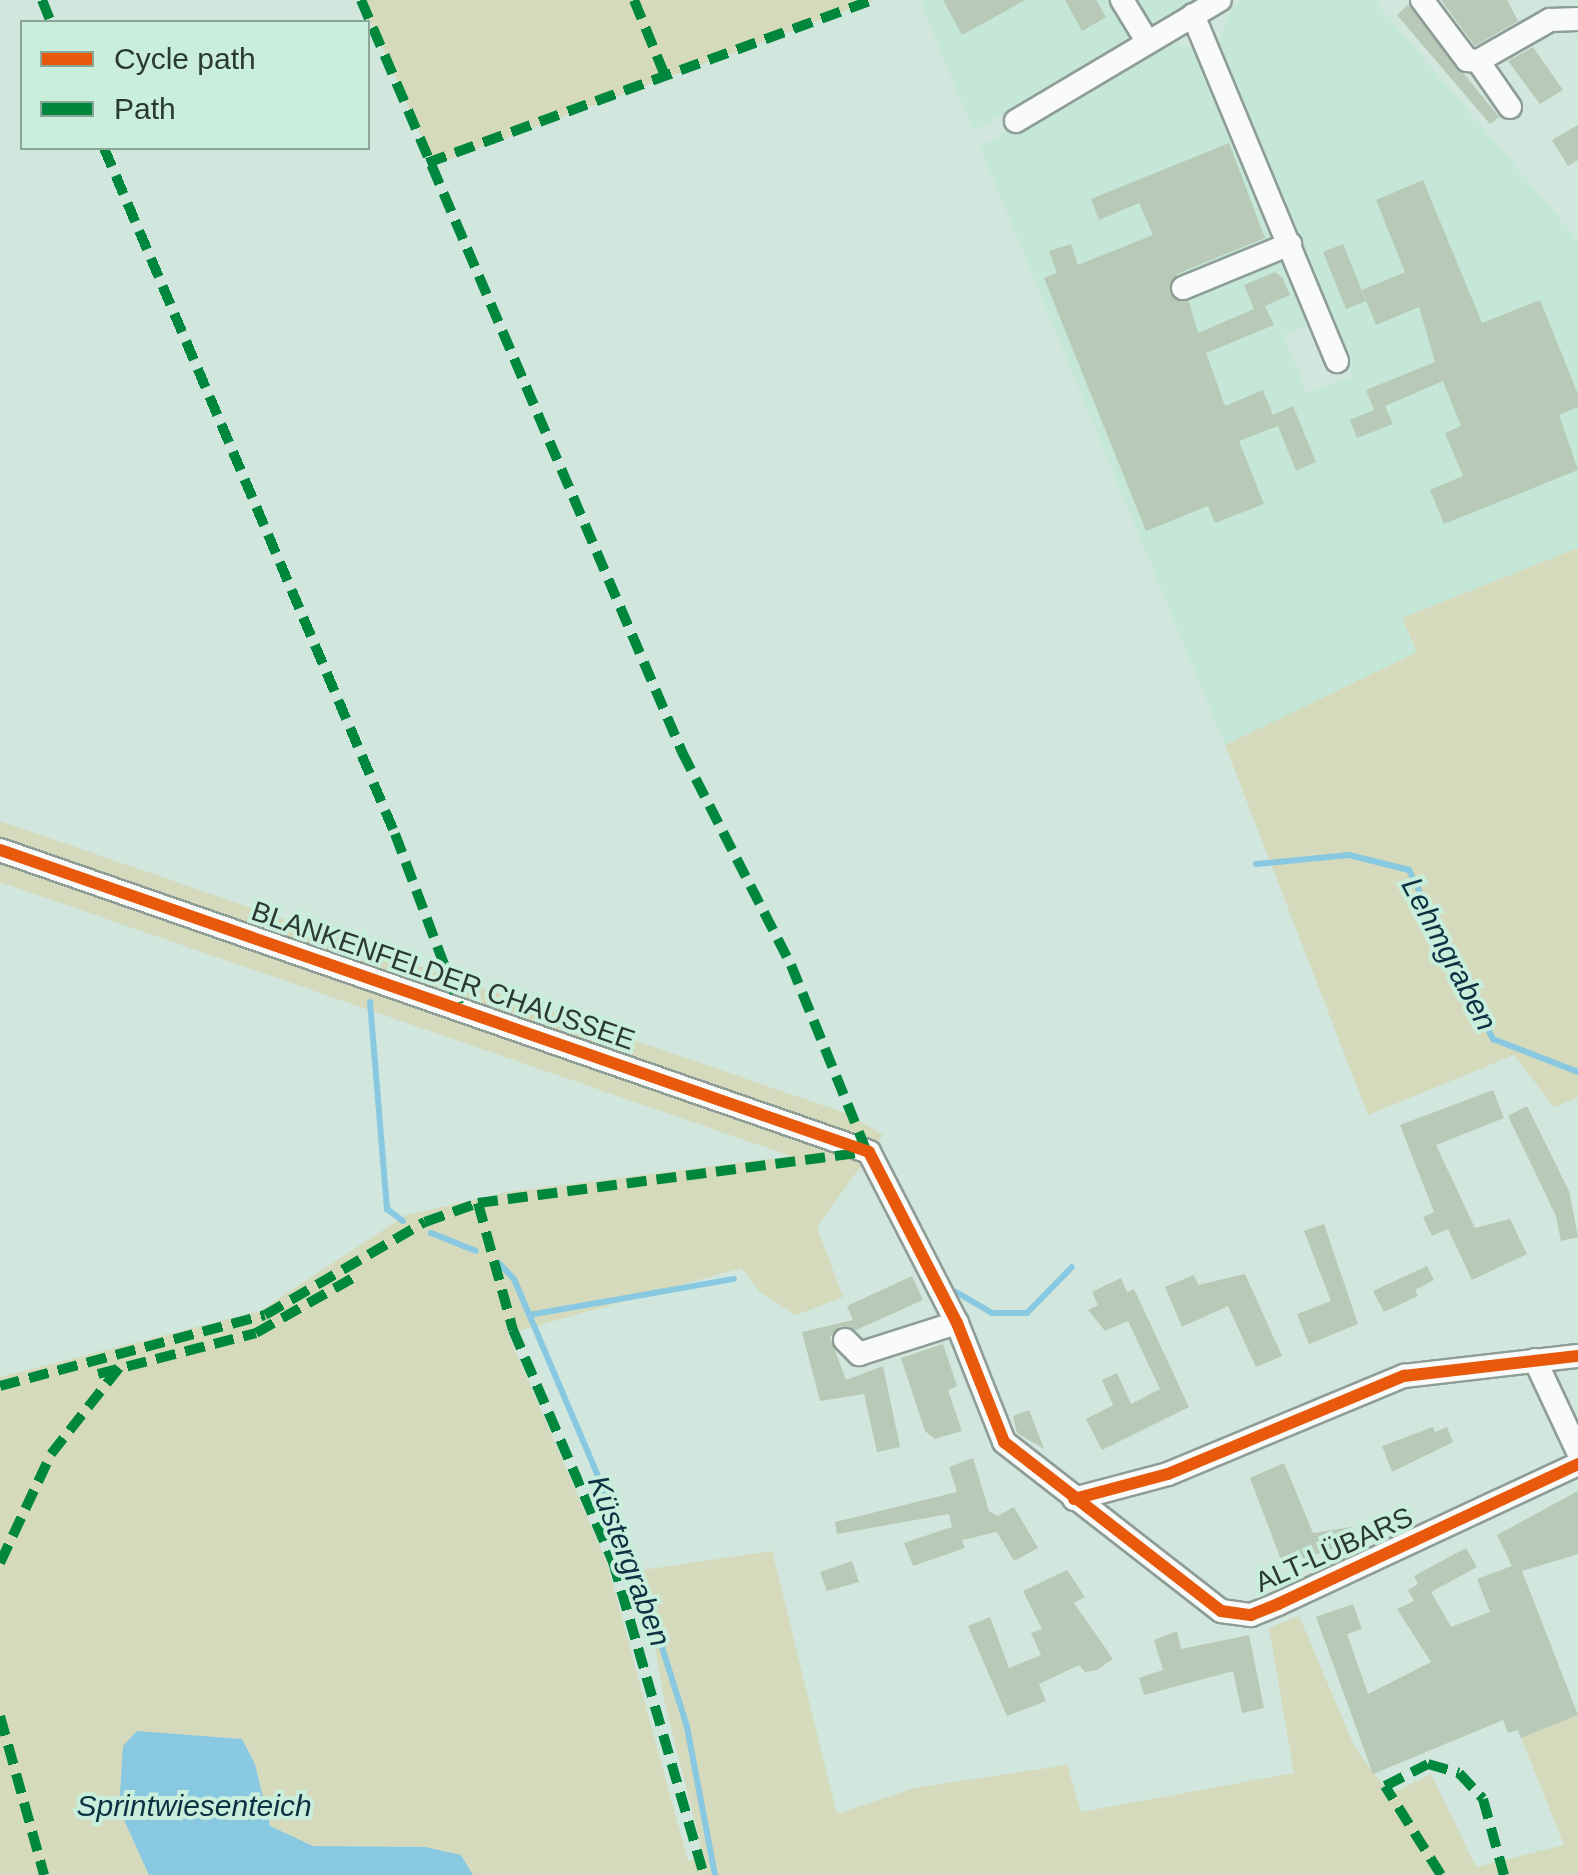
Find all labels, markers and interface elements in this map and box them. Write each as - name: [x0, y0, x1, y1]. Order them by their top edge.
- legend: [20, 20, 370, 150]
- text: Cycle path: [114, 42, 256, 75]
- text: Path: [114, 92, 176, 125]
- water label: Lehmgraben: [1394, 871, 1504, 1037]
- street label: BLANKENFELDER CHAUSSEE: [247, 895, 639, 1057]
- water label: Küstergraben: [580, 1470, 678, 1652]
- street label: ALT-LÜBARS: [1250, 1500, 1418, 1600]
- water label: Sprintwiesenteich: [76, 1788, 312, 1824]

